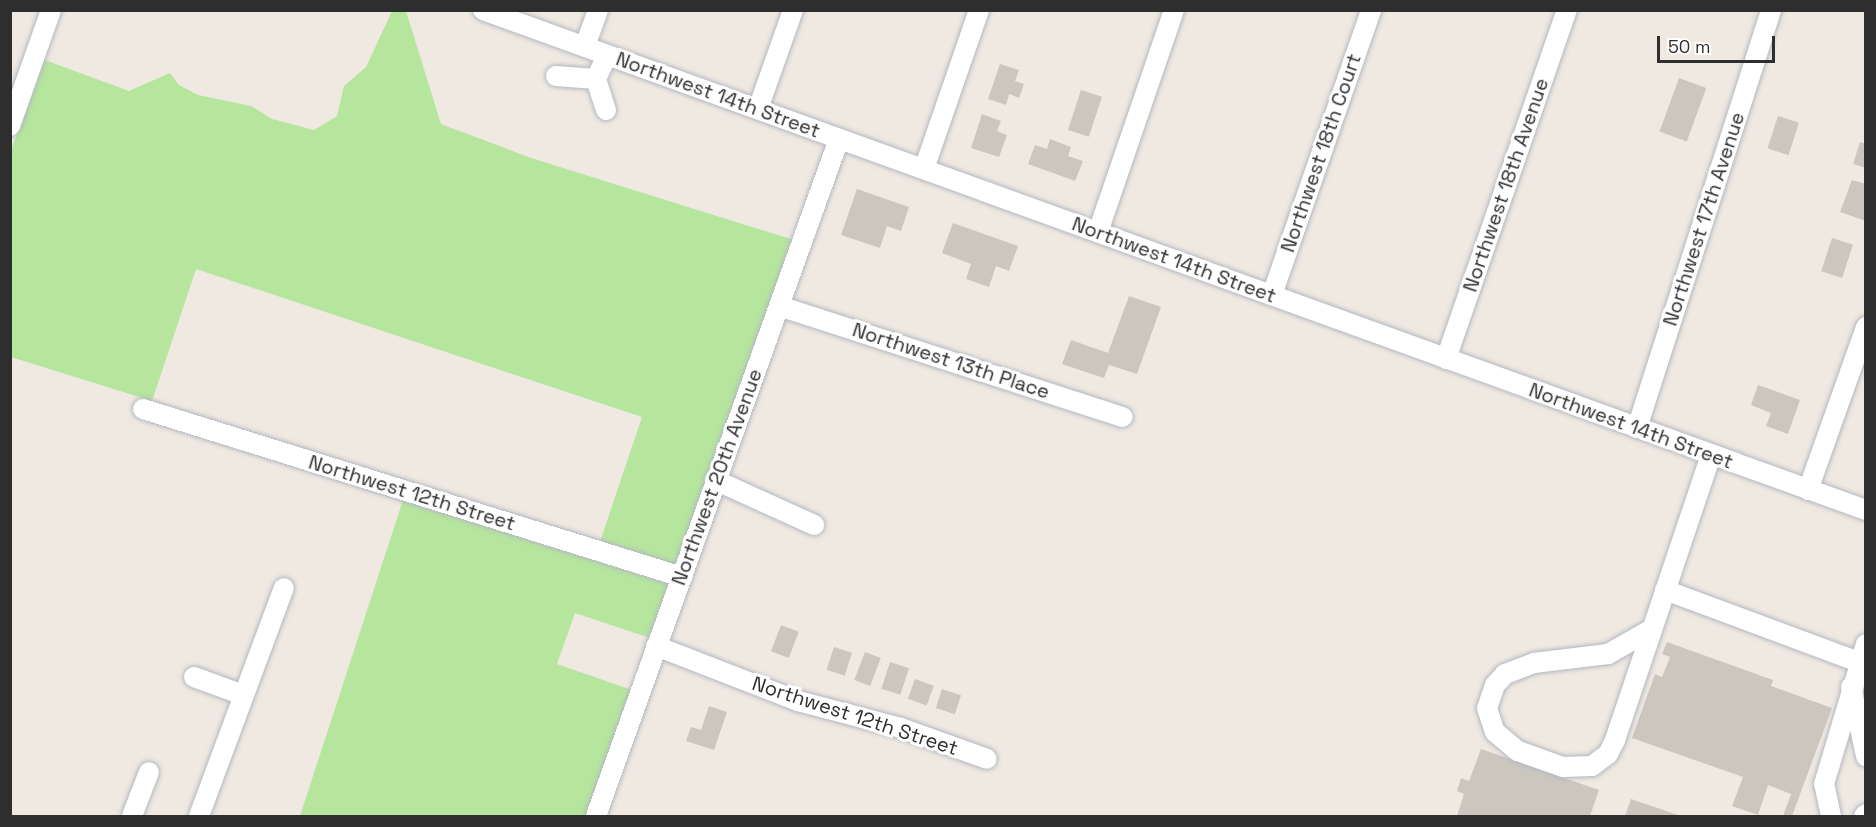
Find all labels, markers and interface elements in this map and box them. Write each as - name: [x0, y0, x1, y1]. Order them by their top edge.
- scale bar: [1660, 24, 1778, 62]
- text: 50 m: [1668, 35, 1710, 58]
- street label: Northwest 14th Street: [613, 47, 823, 143]
- street label: Northwest 18th Court: [1276, 51, 1366, 255]
- street label: Northwest 18th Avenue: [1458, 75, 1554, 295]
- street label: Northwest 17th Avenue: [1658, 109, 1750, 329]
- street label: Northwest 14th Street: [1069, 212, 1279, 308]
- street label: Northwest 13th Place: [849, 318, 1053, 404]
- street label: Northwest 20th Avenue: [667, 365, 767, 589]
- street label: Northwest 14th Street: [1526, 378, 1736, 474]
- street label: Northwest 12th Street: [306, 450, 518, 536]
- street label: Northwest 12th Street: [749, 671, 961, 761]

